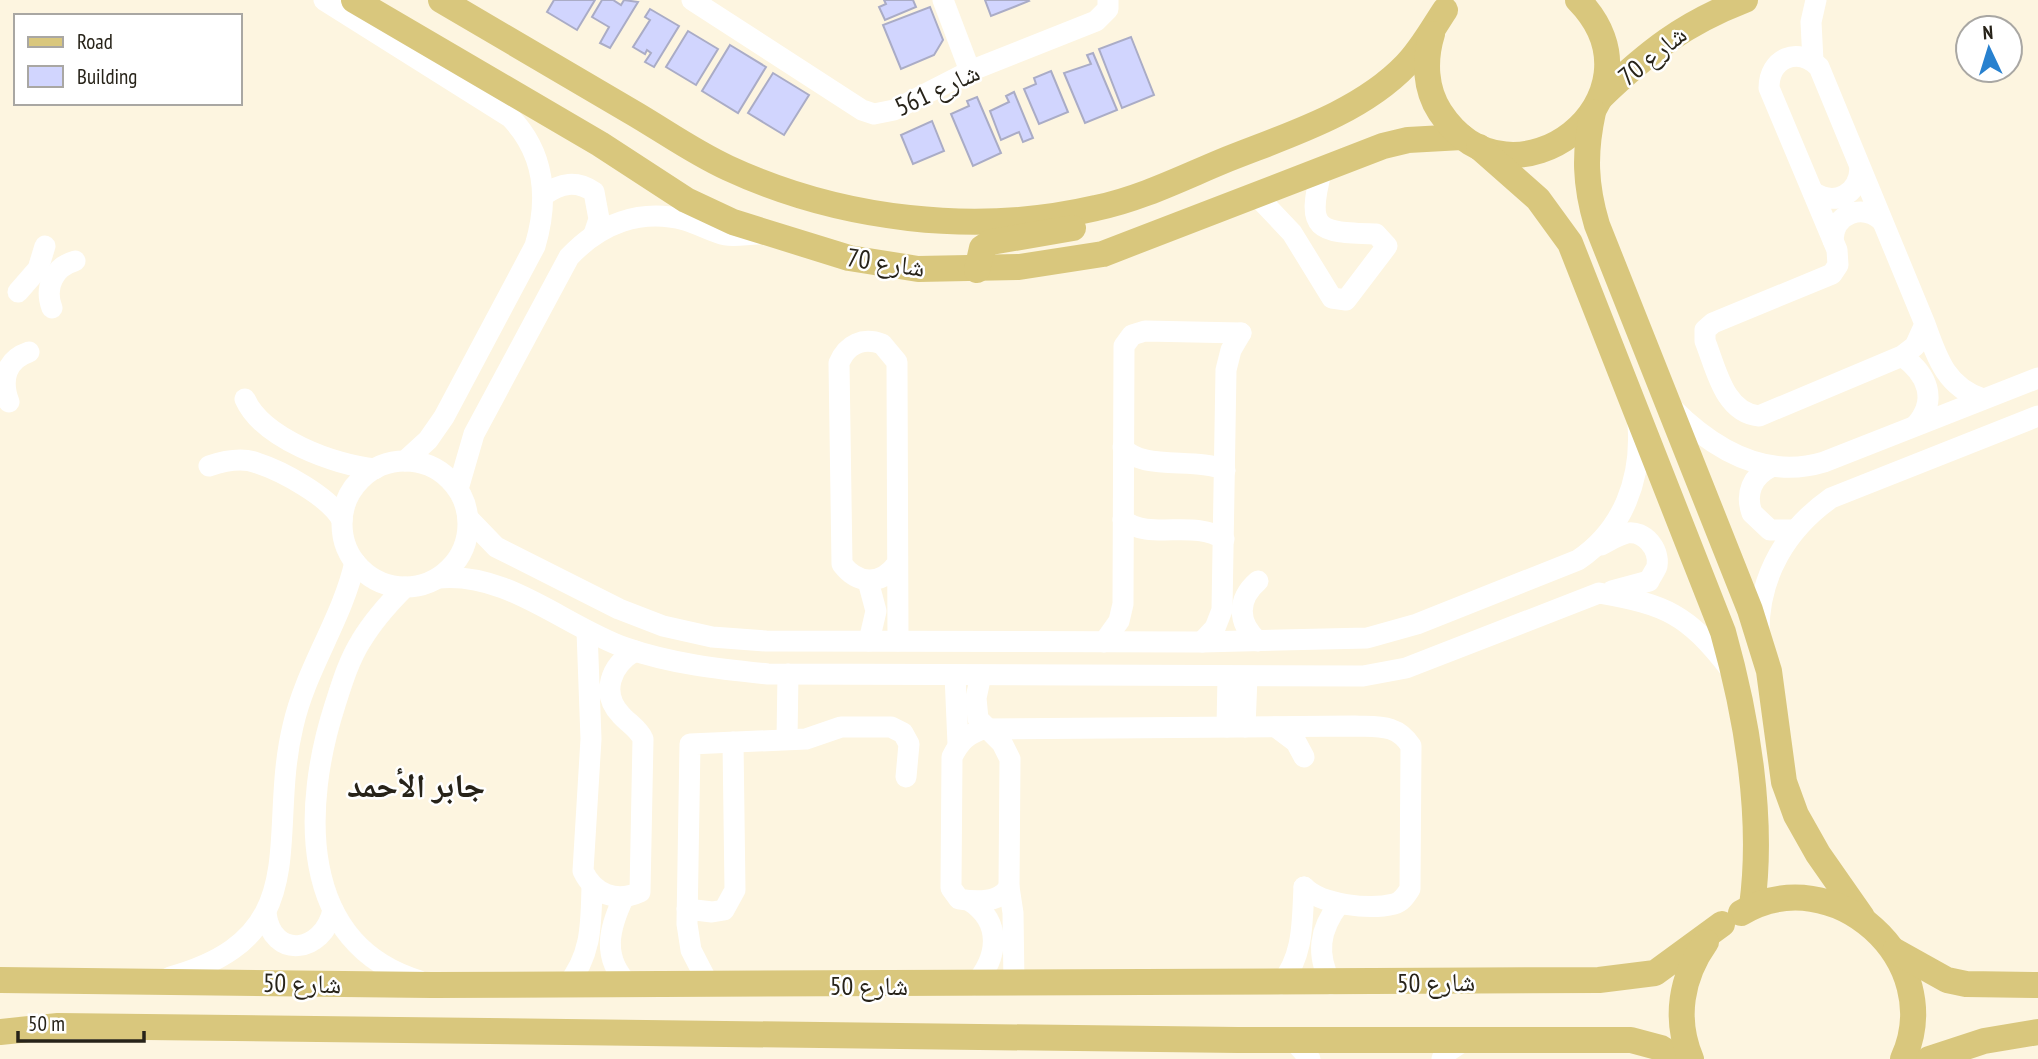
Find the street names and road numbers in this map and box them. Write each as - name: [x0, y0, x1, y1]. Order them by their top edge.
- street label: شارع 70: [1611, 18, 1693, 92]
- street label: شارع 561: [889, 55, 985, 123]
- street label: شارع 70: [845, 240, 927, 284]
- street label: شارع 50: [1397, 965, 1475, 999]
- street label: شارع 50: [263, 966, 341, 1000]
- street label: شارع 50: [830, 969, 908, 1002]

